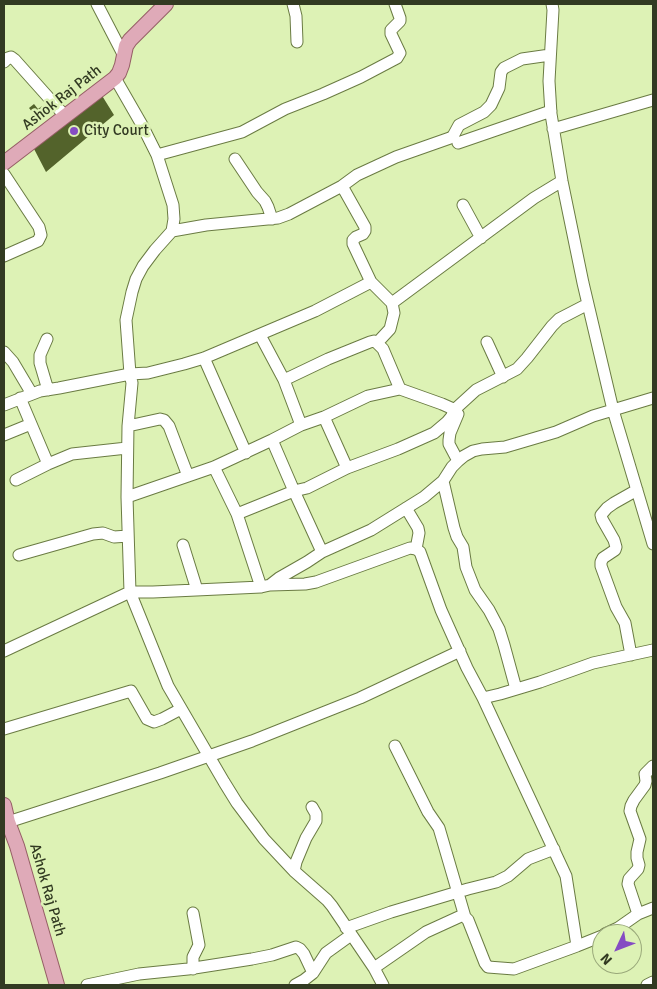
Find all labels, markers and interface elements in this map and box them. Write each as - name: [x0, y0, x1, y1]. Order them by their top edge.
- street label: Ashok Raj Path: [19, 61, 105, 135]
- place label: City Court: [84, 122, 149, 140]
- marker: City Court: [68, 125, 80, 137]
- street label: Ashok Raj Path: [25, 842, 69, 938]
- north arrow: [592, 924, 642, 974]
- text: N: [597, 950, 616, 968]

